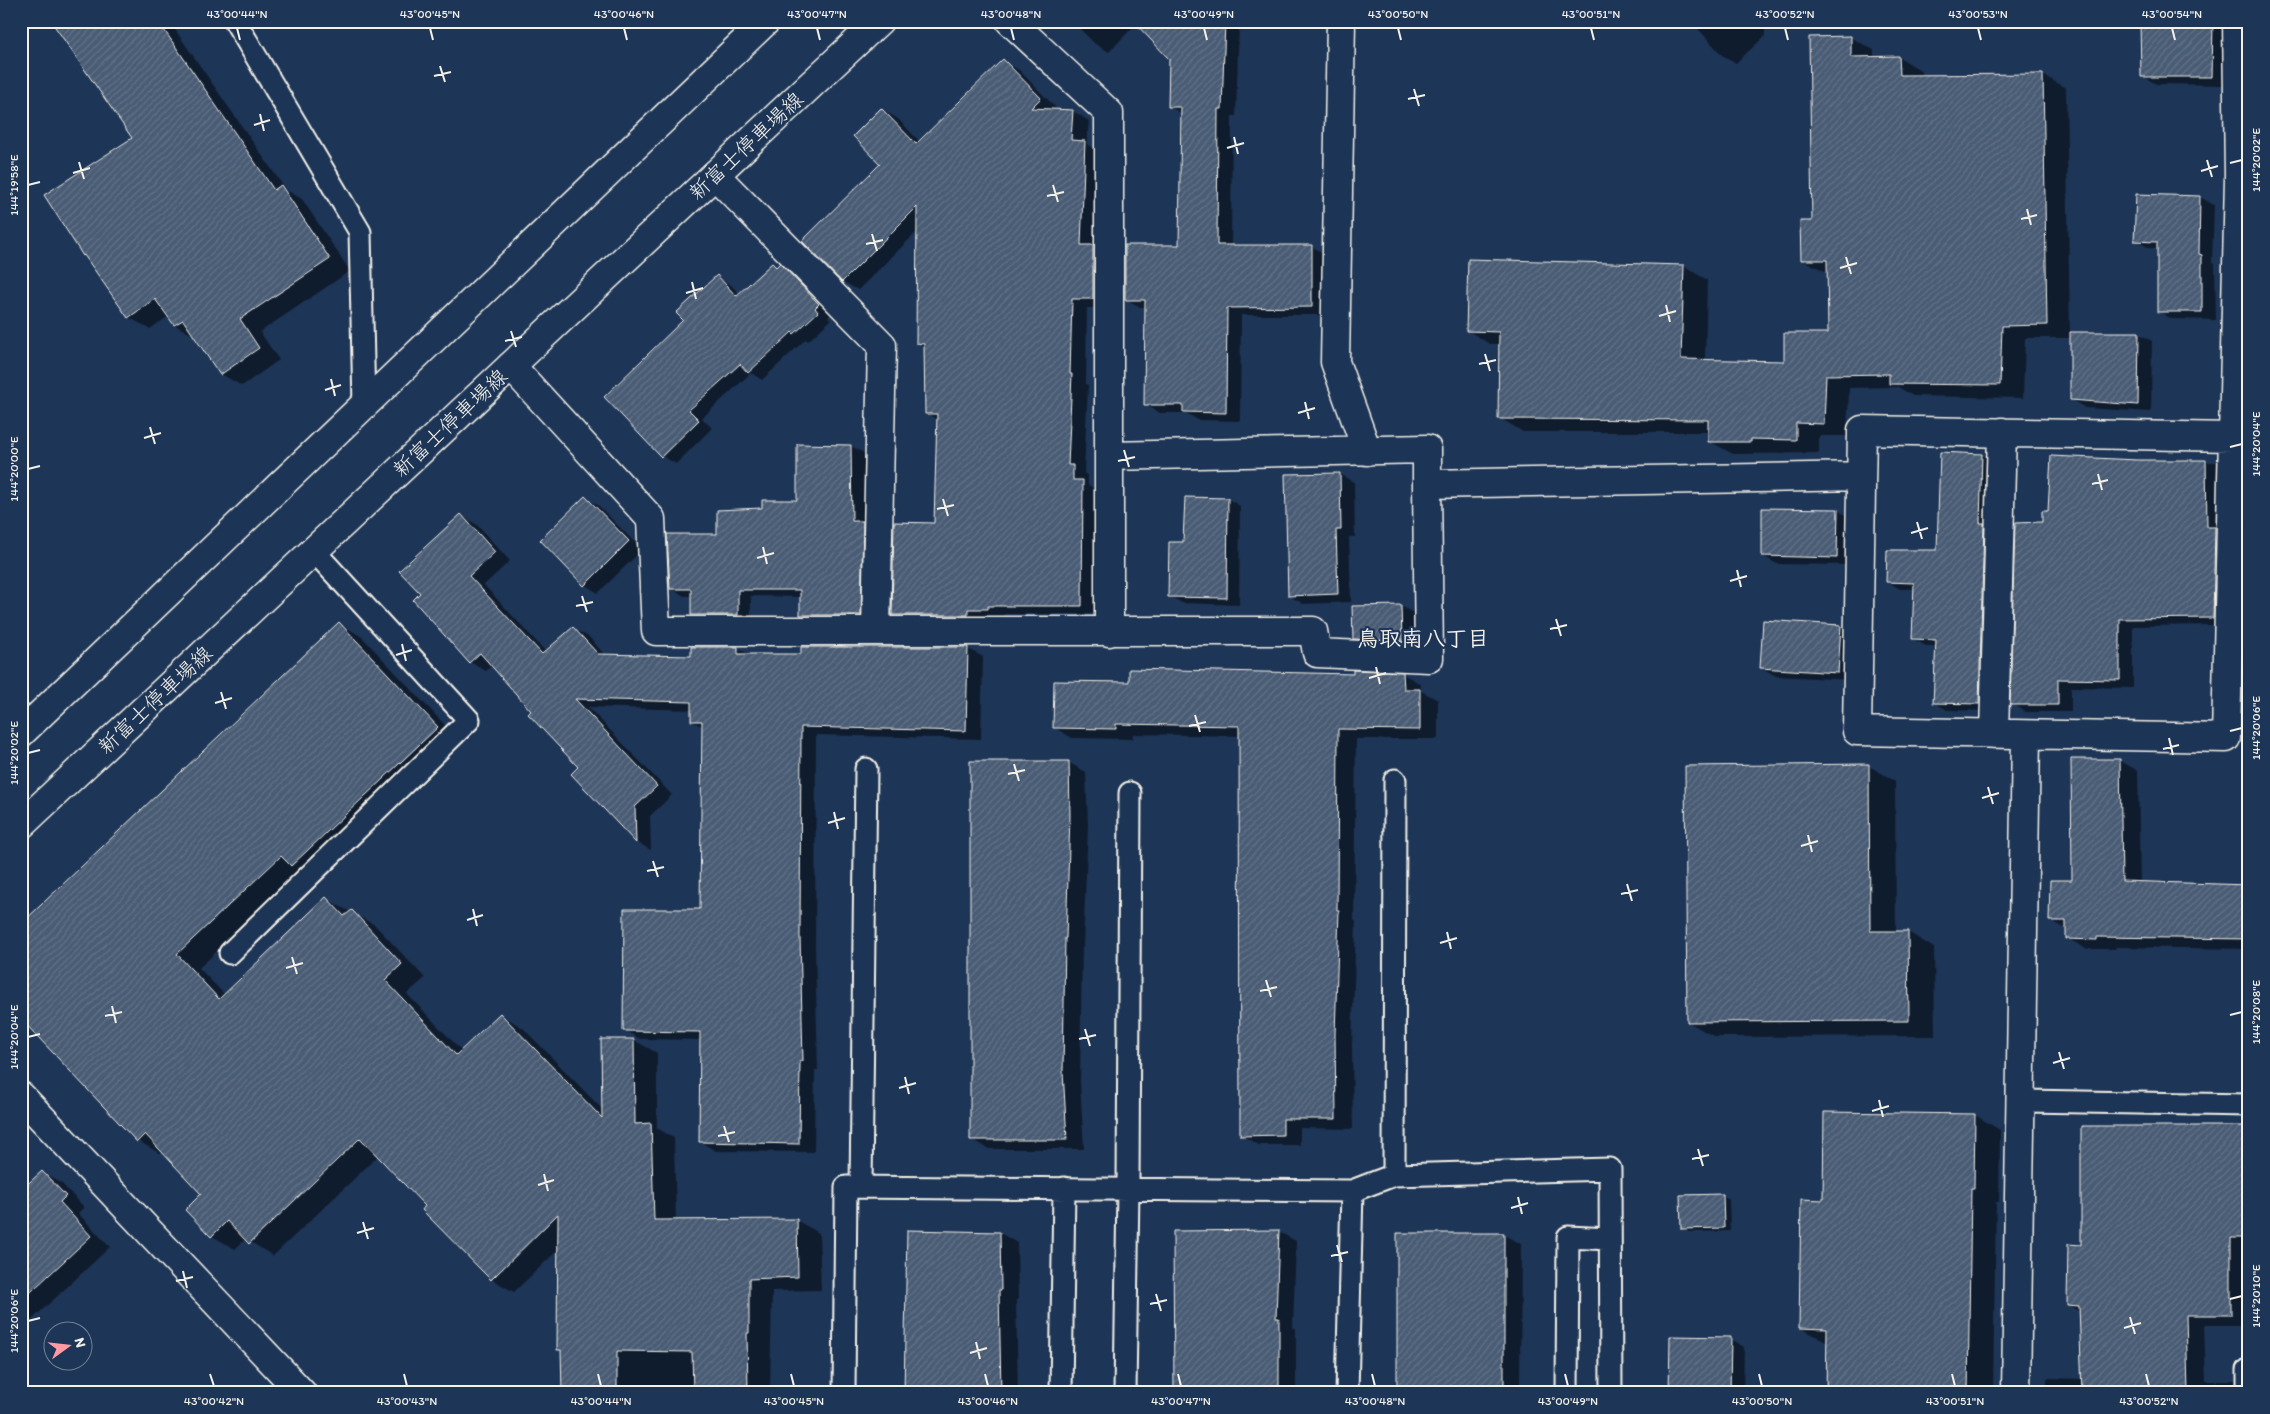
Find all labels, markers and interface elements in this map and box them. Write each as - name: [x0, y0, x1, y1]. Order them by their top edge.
- text: 43°00'44"N: [206, 7, 268, 21]
- text: 43°00'45"N: [400, 7, 460, 21]
- text: 43°00'46"N: [594, 7, 654, 21]
- text: 43°00'47"N: [787, 7, 847, 21]
- text: 43°00'48"N: [981, 7, 1041, 21]
- text: 43°00'49"N: [1174, 7, 1234, 21]
- text: 43°00'50"N: [1368, 7, 1428, 21]
- text: 43°00'51"N: [1562, 7, 1620, 21]
- text: 43°00'52"N: [1755, 7, 1815, 21]
- text: 43°00'53"N: [1948, 7, 2008, 21]
- text: 43°00'54"N: [2142, 7, 2202, 21]
- street label: 新富士停車場線: [683, 86, 808, 205]
- text: 144°20'02"E: [2249, 128, 2263, 192]
- text: 144°19'58"E: [7, 154, 21, 216]
- street label: 新富士停車場線: [387, 363, 512, 482]
- text: 144°20'04"E: [2249, 411, 2263, 477]
- text: 144°20'00"E: [7, 436, 21, 502]
- district label: 鳥取南八丁目: [1357, 625, 1489, 652]
- street label: 新富士停車場線: [92, 640, 217, 759]
- text: 144°20'06"E: [2249, 696, 2263, 760]
- text: 144°20'02"E: [7, 721, 21, 785]
- text: 144°20'08"E: [2249, 979, 2263, 1044]
- text: 144°20'04"E: [7, 1004, 21, 1070]
- text: 144°20'10"E: [2249, 1264, 2263, 1328]
- text: 144°20'06"E: [7, 1289, 21, 1353]
- north arrow: [42, 1322, 92, 1372]
- text: N: [71, 1336, 90, 1350]
- text: 43°00'42"N: [184, 1394, 244, 1408]
- text: 43°00'43"N: [377, 1394, 437, 1408]
- text: 43°00'44"N: [570, 1394, 632, 1408]
- text: 43°00'45"N: [764, 1394, 824, 1408]
- text: 43°00'46"N: [958, 1394, 1018, 1408]
- text: 43°00'47"N: [1151, 1394, 1211, 1408]
- text: 43°00'48"N: [1345, 1394, 1405, 1408]
- text: 43°00'49"N: [1538, 1394, 1598, 1408]
- text: 43°00'50"N: [1732, 1394, 1792, 1408]
- text: 43°00'51"N: [1926, 1394, 1984, 1408]
- text: 43°00'52"N: [2119, 1394, 2179, 1408]

